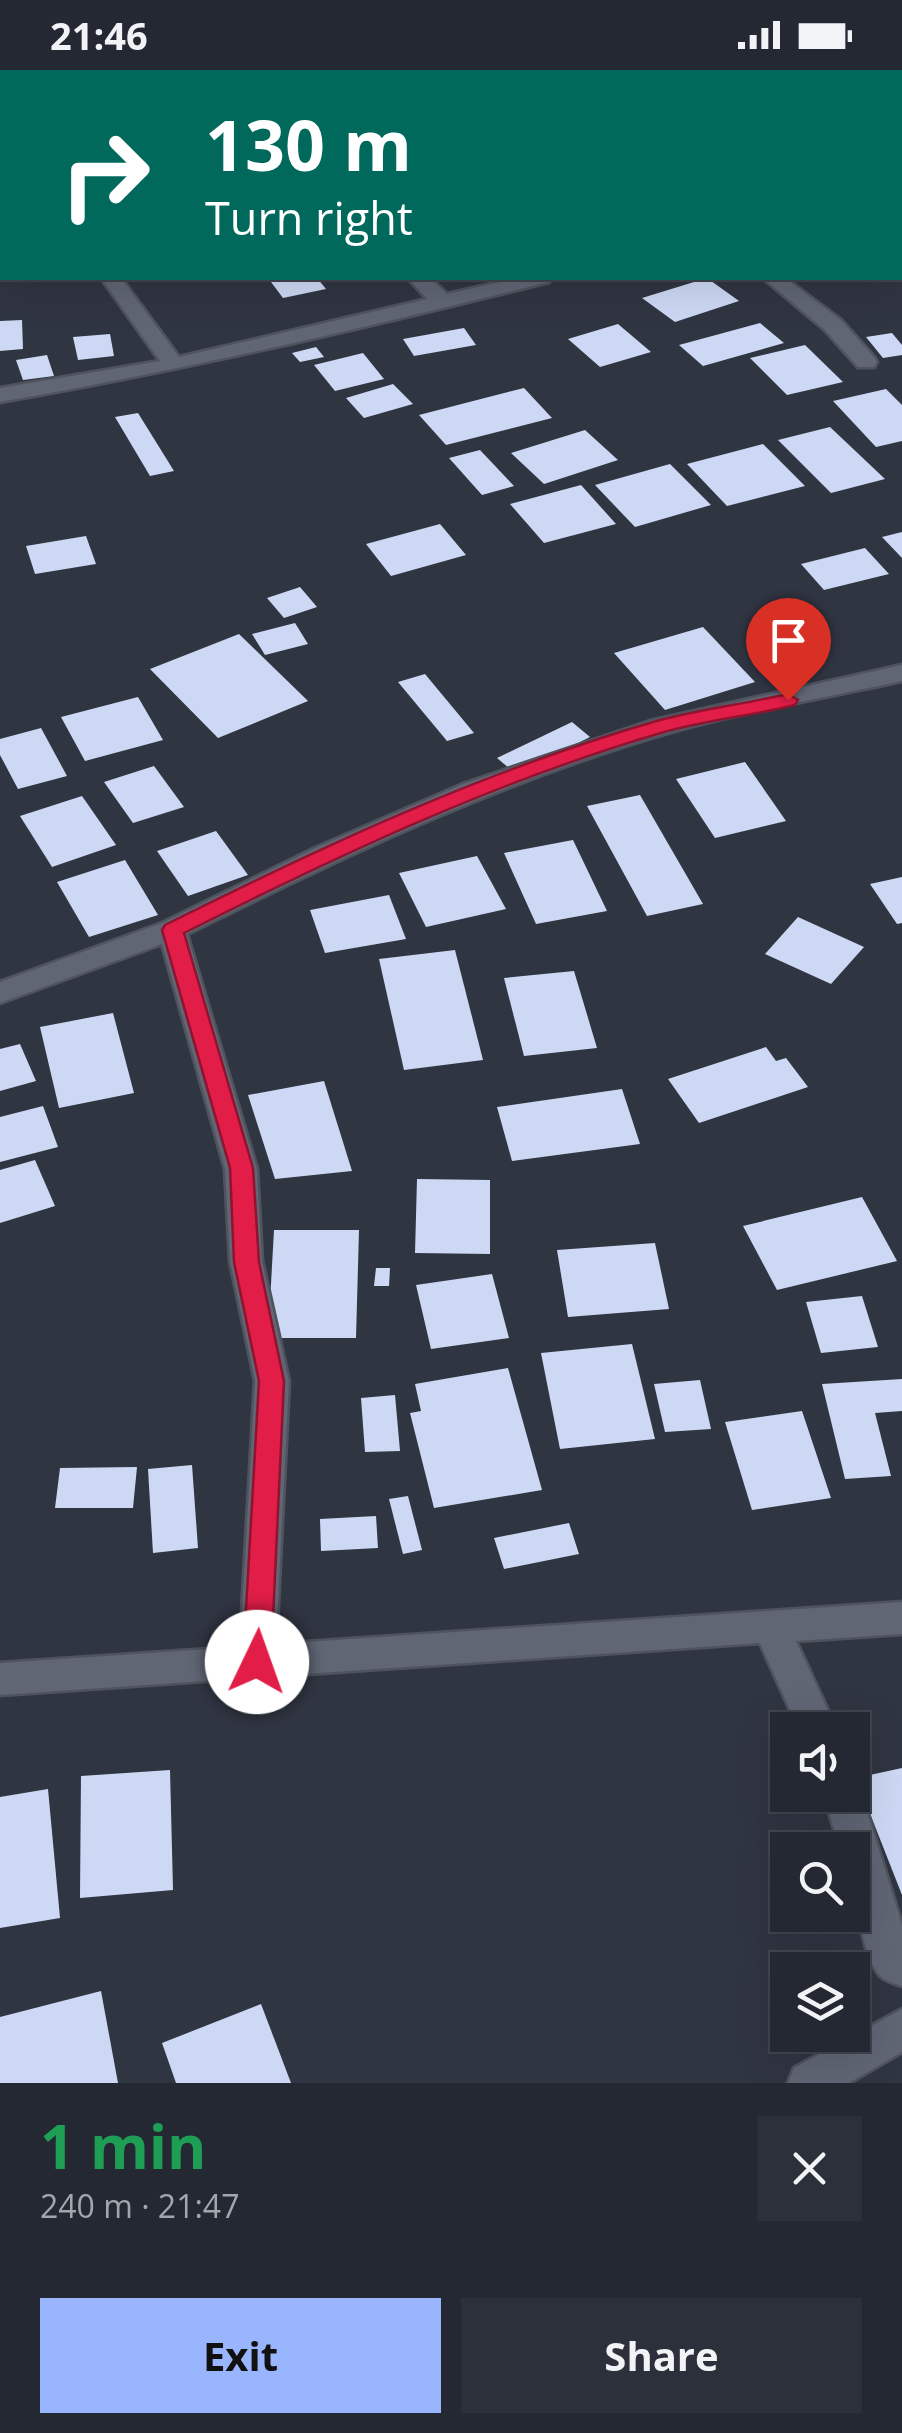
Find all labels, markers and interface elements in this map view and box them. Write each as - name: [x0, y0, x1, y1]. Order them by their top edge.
- text: 21:46: [50, 9, 148, 61]
- text: 130 m: [205, 96, 412, 192]
- icon: right: [40, 110, 170, 240]
- text: Turn right: [205, 187, 413, 248]
- pin: [746, 598, 831, 701]
- icon: arrive: [761, 613, 816, 668]
- position arrow: [205, 1610, 309, 1714]
- map controls: [770, 1712, 870, 2052]
- button: sound: [770, 1712, 870, 1812]
- button: search: [770, 1832, 870, 1932]
- button: layers: [770, 1952, 870, 2052]
- text: 1 min: [40, 2105, 207, 2187]
- button: close: [757, 2116, 862, 2221]
- text: 240 m · 21:47: [40, 2184, 239, 2227]
- button: Exit: [40, 2298, 441, 2413]
- button: Share: [461, 2298, 862, 2413]

